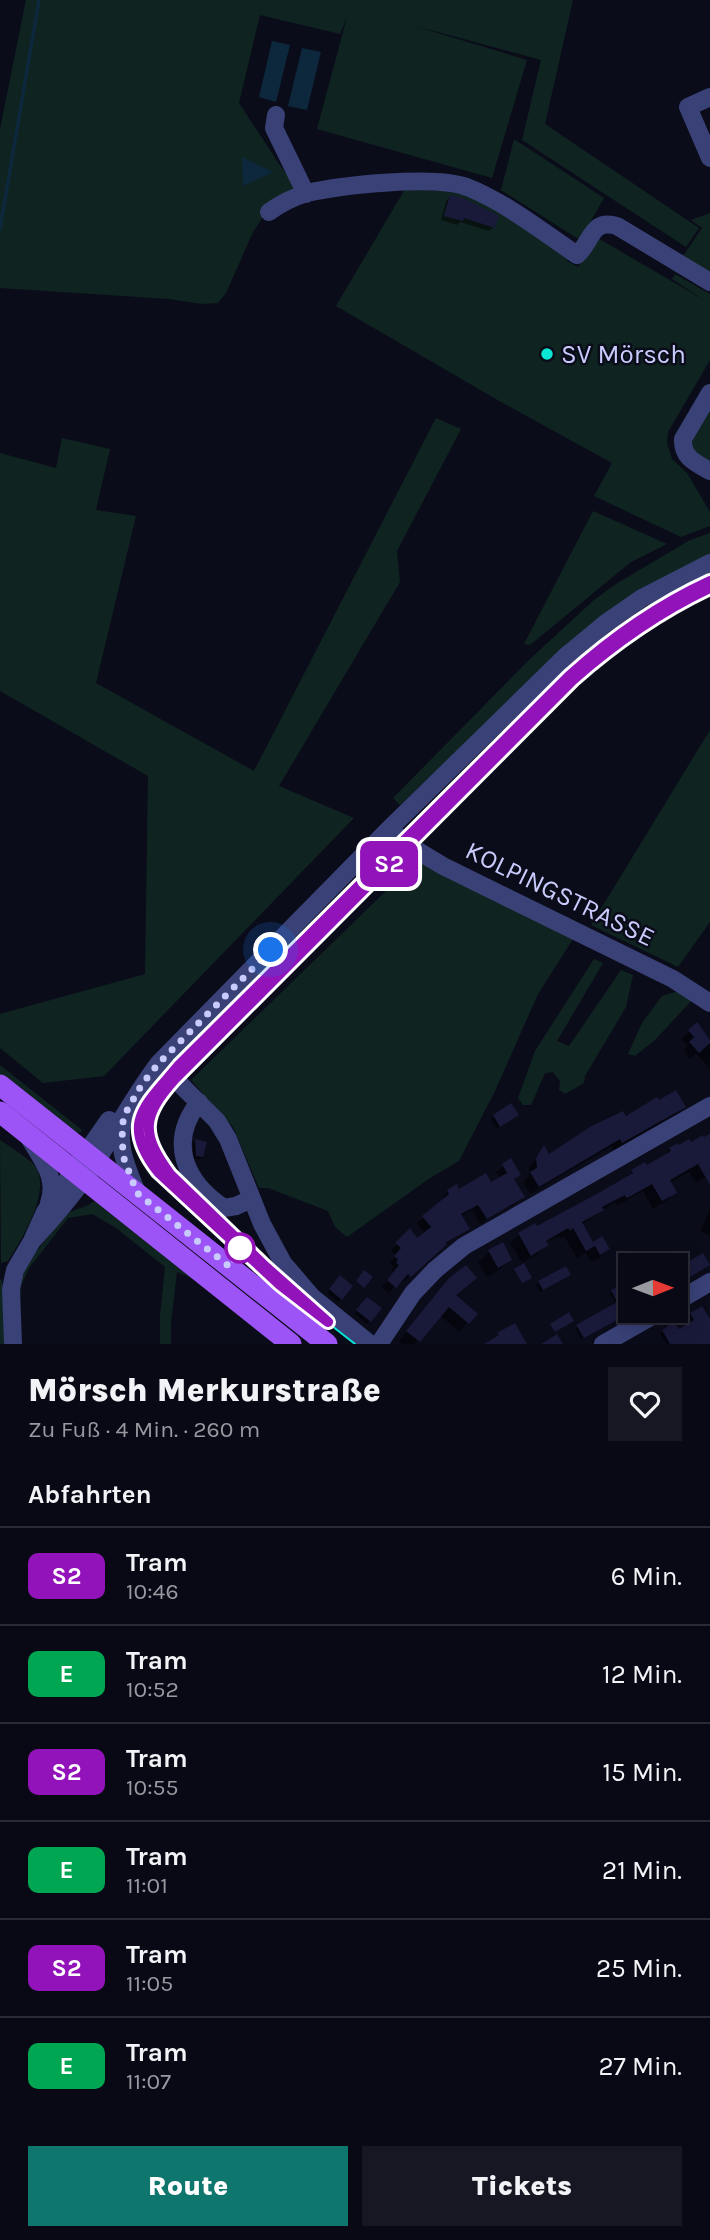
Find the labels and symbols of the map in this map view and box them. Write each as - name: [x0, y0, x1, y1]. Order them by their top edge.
- place label: SV Mörsch: [561, 339, 686, 370]
- marker: SV Mörsch: [539, 346, 555, 362]
- street label: KOLPINGSTRASSE: [460, 835, 660, 953]
- line badge: S2: [358, 841, 420, 887]
- your location: [253, 932, 288, 967]
- unlabelled marker: [225, 1233, 255, 1263]
- north arrow: [618, 1253, 688, 1323]

